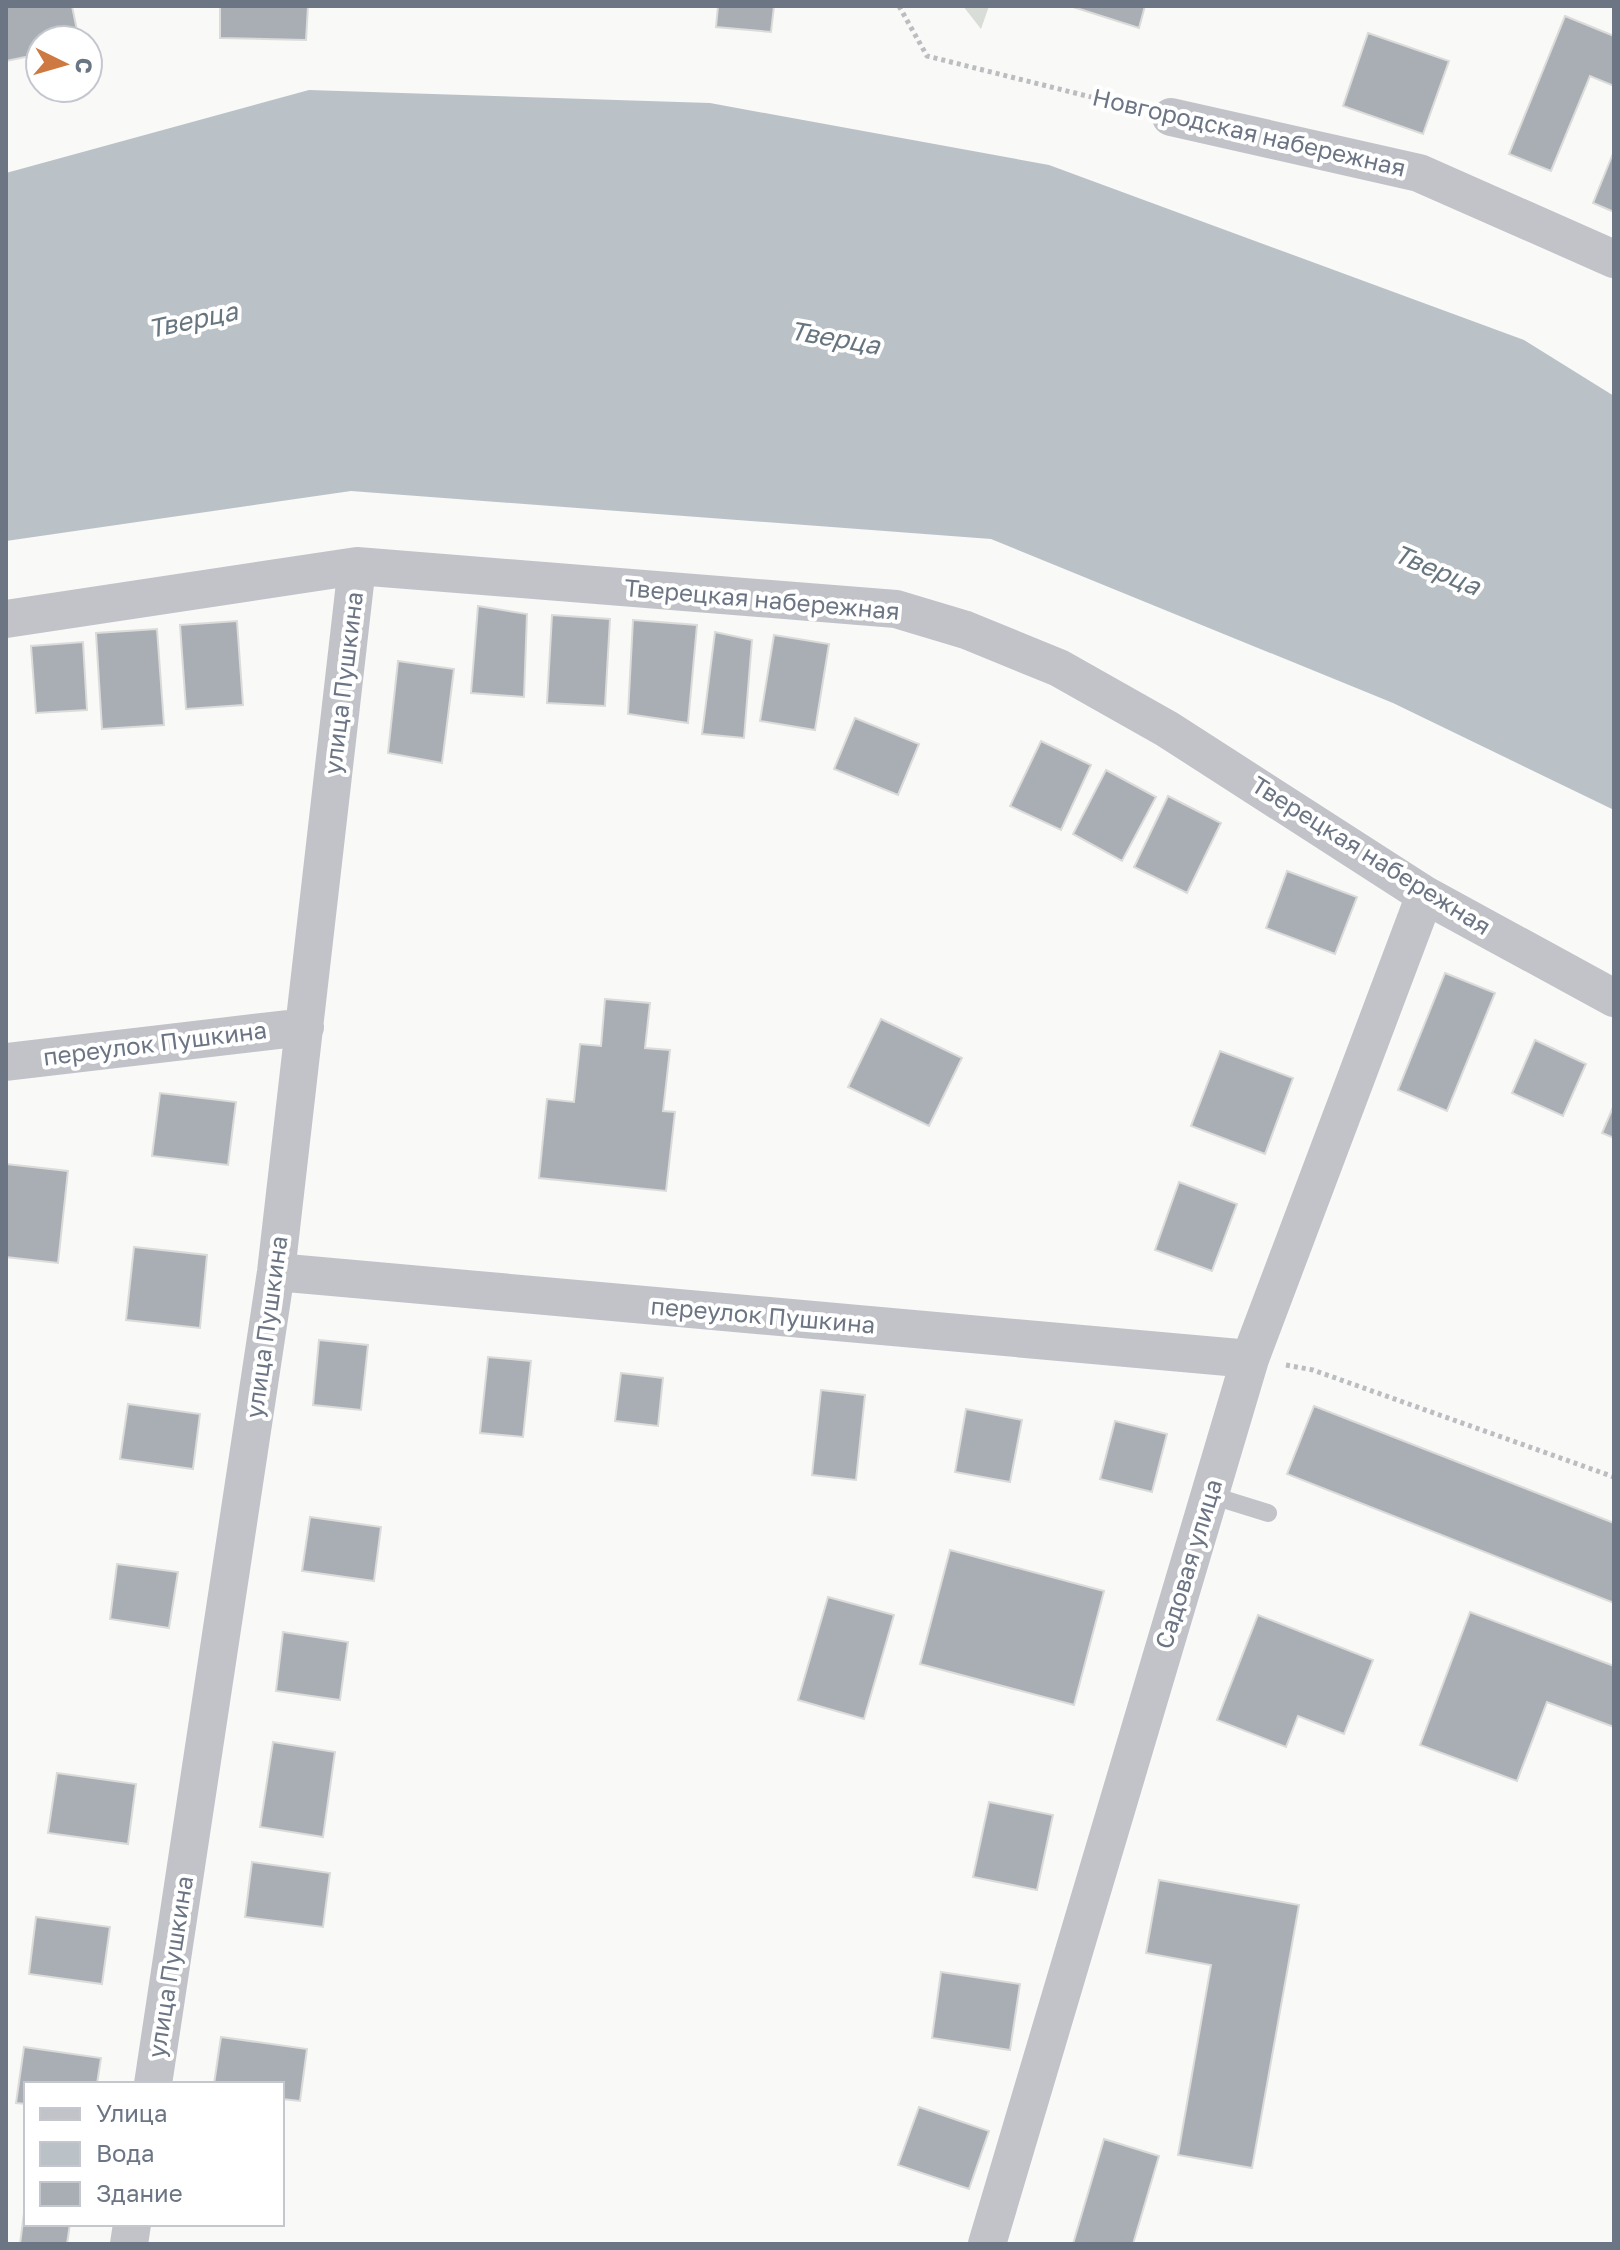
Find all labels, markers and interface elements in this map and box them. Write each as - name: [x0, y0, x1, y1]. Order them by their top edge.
- north arrow: [24, 24, 104, 104]
- text: С: [70, 57, 99, 75]
- street label: Новгородская набережная: [1090, 81, 1409, 182]
- water label: Тверца: [145, 295, 242, 344]
- water label: Тверца: [788, 314, 884, 361]
- water label: Тверца: [1389, 538, 1486, 602]
- street label: Тверецкая набережная: [623, 572, 901, 625]
- street label: улица Пушкина: [317, 590, 368, 776]
- street label: Тверецкая набережная: [1247, 769, 1497, 940]
- street label: переулок Пушкина: [41, 1014, 268, 1071]
- street label: улица Пушкина: [238, 1234, 293, 1420]
- street label: переулок Пушкина: [650, 1290, 877, 1339]
- street label: Садовая улица: [1148, 1475, 1227, 1652]
- street label: улица Пушкина: [141, 1874, 198, 2060]
- legend: [24, 2082, 284, 2226]
- text: Улица: [96, 2098, 168, 2127]
- text: Вода: [96, 2138, 155, 2167]
- text: Здание: [96, 2178, 183, 2207]

